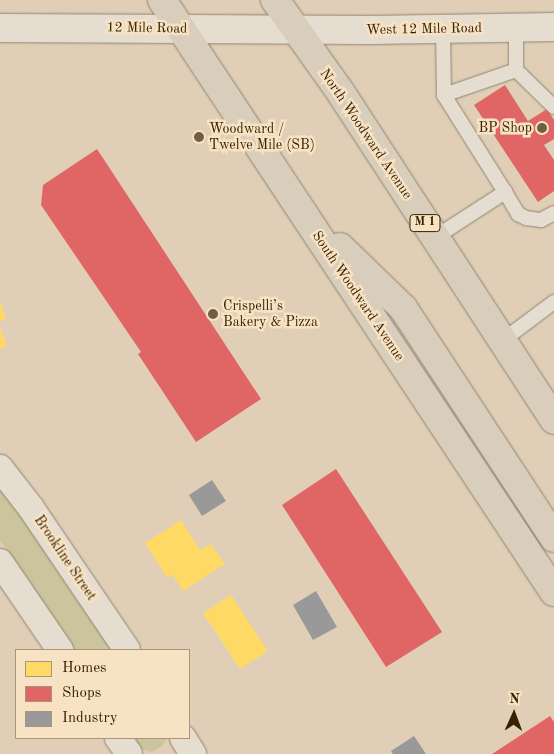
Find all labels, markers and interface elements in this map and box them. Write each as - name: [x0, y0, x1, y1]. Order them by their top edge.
- street label: 12 Mile Road: [106, 19, 188, 37]
- street label: West 12 Mile Road: [366, 20, 482, 38]
- street label: North Woodward Avenue: [316, 66, 416, 202]
- place label: BP Shop: [478, 120, 532, 136]
- place label: Woodward / Twelve Mile (SB): [209, 121, 315, 154]
- marker: BP Shop: [536, 122, 548, 134]
- marker: Woodward / Twelve Mile (SB): [193, 131, 205, 143]
- road number: M 1: [409, 214, 441, 232]
- street label: South Woodward Avenue: [308, 228, 408, 364]
- place label: Crispelli’s Bakery & Pizza: [223, 298, 318, 331]
- marker: Crispelli’s Bakery & Pizza: [207, 308, 219, 320]
- street label: Brookline Street: [30, 512, 100, 604]
- legend: [15, 649, 190, 739]
- text: Homes: [62, 661, 107, 676]
- text: Shops: [62, 686, 101, 701]
- north arrow: [489, 689, 539, 739]
- text: N: [509, 692, 520, 706]
- text: Industry: [62, 711, 118, 726]

